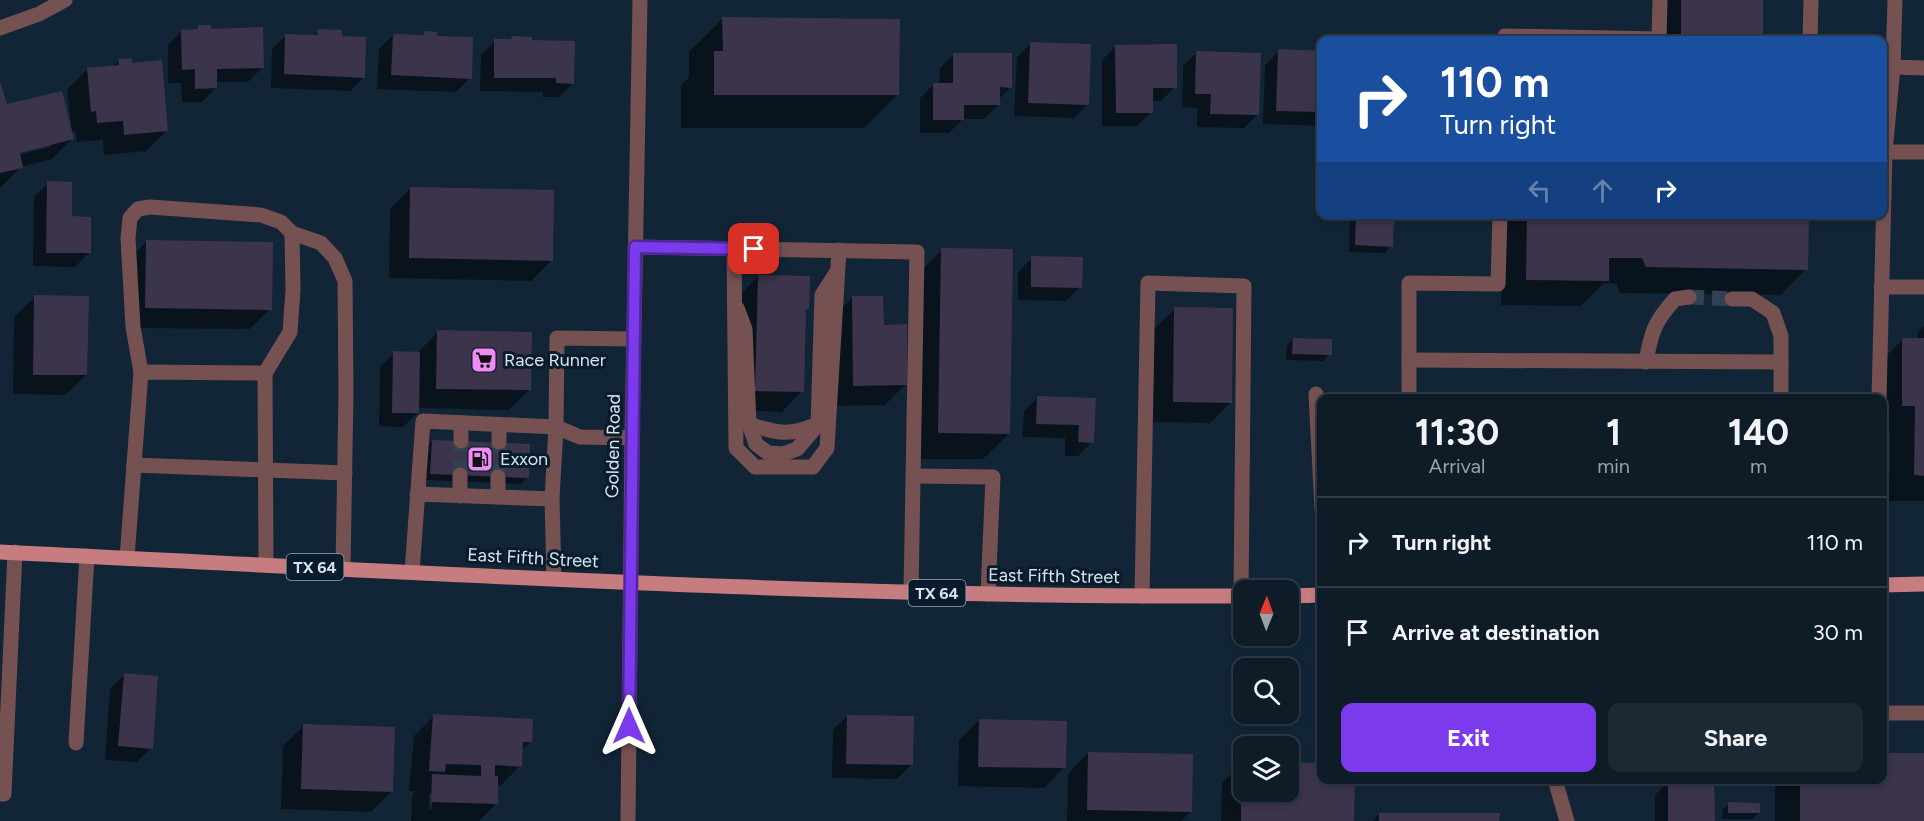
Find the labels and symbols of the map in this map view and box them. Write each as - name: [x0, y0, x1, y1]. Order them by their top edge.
- pin: [728, 223, 779, 274]
- supermarket icon: Race Runner: [469, 345, 499, 375]
- place label: Race Runner: [504, 349, 606, 371]
- street label: Golden Road: [601, 394, 625, 498]
- fuel station icon: Exxon: [465, 444, 495, 474]
- place label: Exxon: [500, 448, 548, 470]
- street label: East Fifth Street: [467, 544, 600, 572]
- road number: TX 64: [286, 554, 344, 580]
- street label: East Fifth Street: [988, 564, 1120, 588]
- road number: TX 64: [908, 580, 966, 606]
- north arrow: [1233, 580, 1299, 646]
- position arrow: [597, 694, 661, 758]

